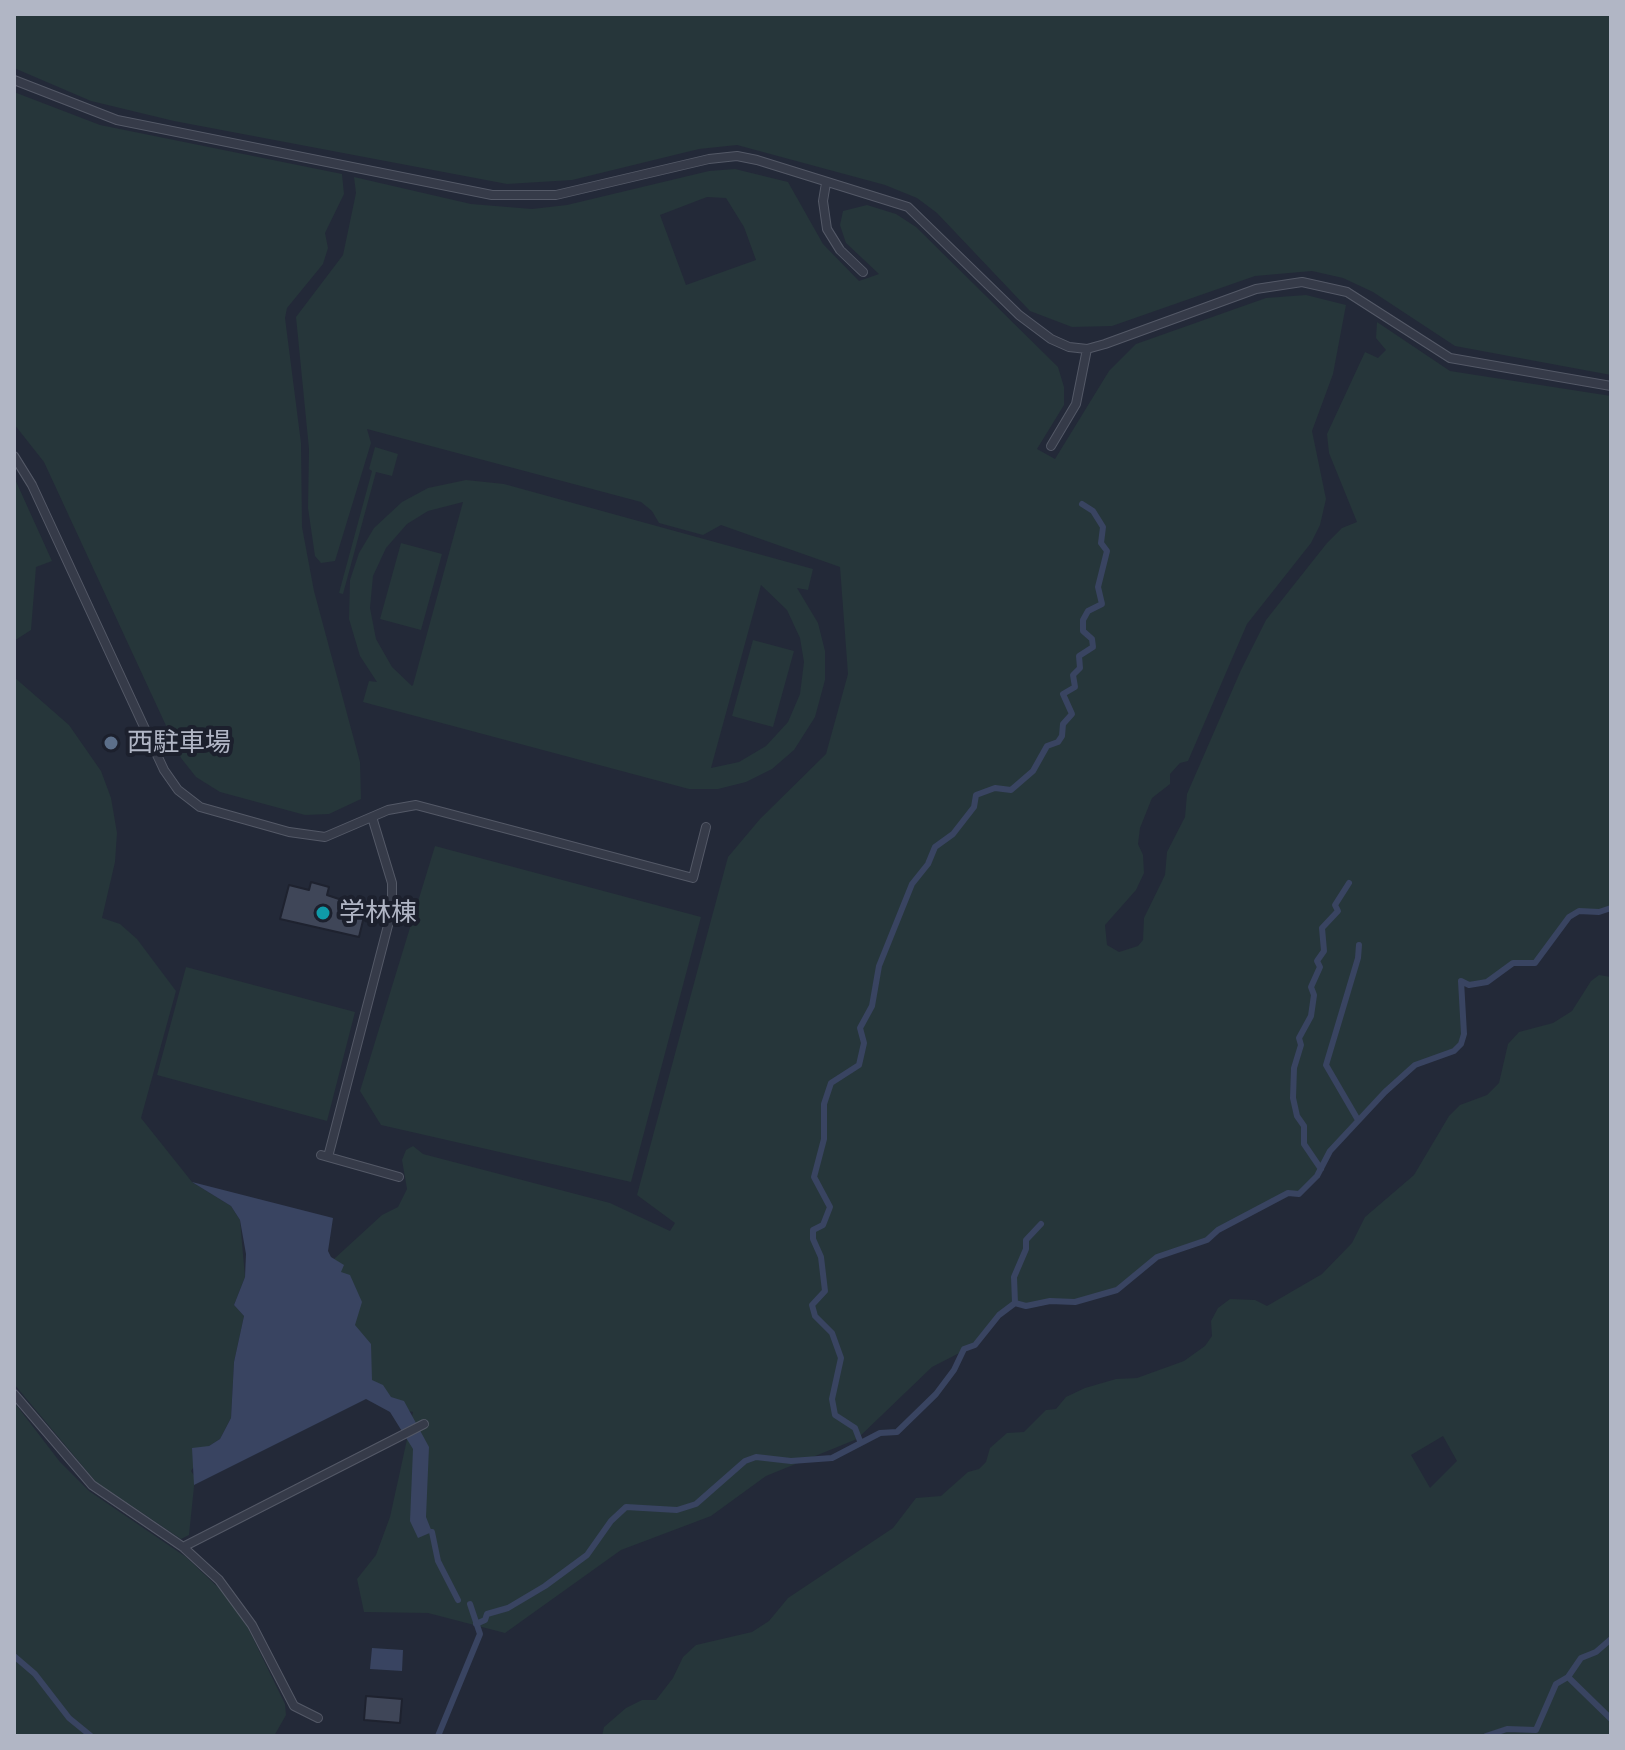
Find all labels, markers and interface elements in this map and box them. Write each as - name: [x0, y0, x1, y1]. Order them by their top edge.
- place label: 西駐車場: [127, 727, 231, 759]
- marker: 西駐車場: [102, 734, 120, 752]
- place label: 学林棟: [339, 897, 417, 929]
- marker: 学林棟: [314, 904, 332, 922]

